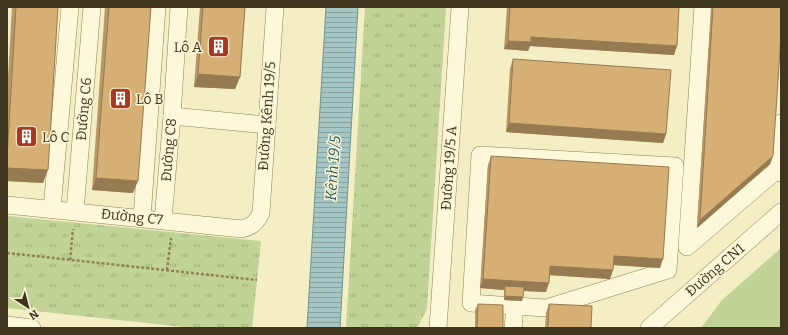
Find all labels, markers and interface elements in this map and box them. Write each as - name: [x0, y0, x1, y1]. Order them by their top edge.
- building icon: Lô A: [205, 34, 231, 60]
- place label: Lô A: [174, 39, 202, 56]
- street label: Đường Kênh 19/5: [255, 61, 279, 171]
- street label: Đường C6: [73, 77, 95, 141]
- building icon: Lô B: [107, 86, 133, 112]
- place label: Lô B: [136, 91, 163, 108]
- street label: Đường C8: [158, 118, 180, 182]
- building icon: Lô C: [14, 124, 40, 150]
- street label: Đường 19/5 A: [438, 125, 460, 211]
- place label: Lô C: [42, 129, 69, 146]
- water label: Kênh 19/5: [322, 135, 344, 201]
- street label: Đường C7: [100, 205, 164, 229]
- street label: Đường CN1: [682, 240, 748, 300]
- north arrow: [8, 287, 48, 327]
- text: N: [26, 307, 41, 323]

